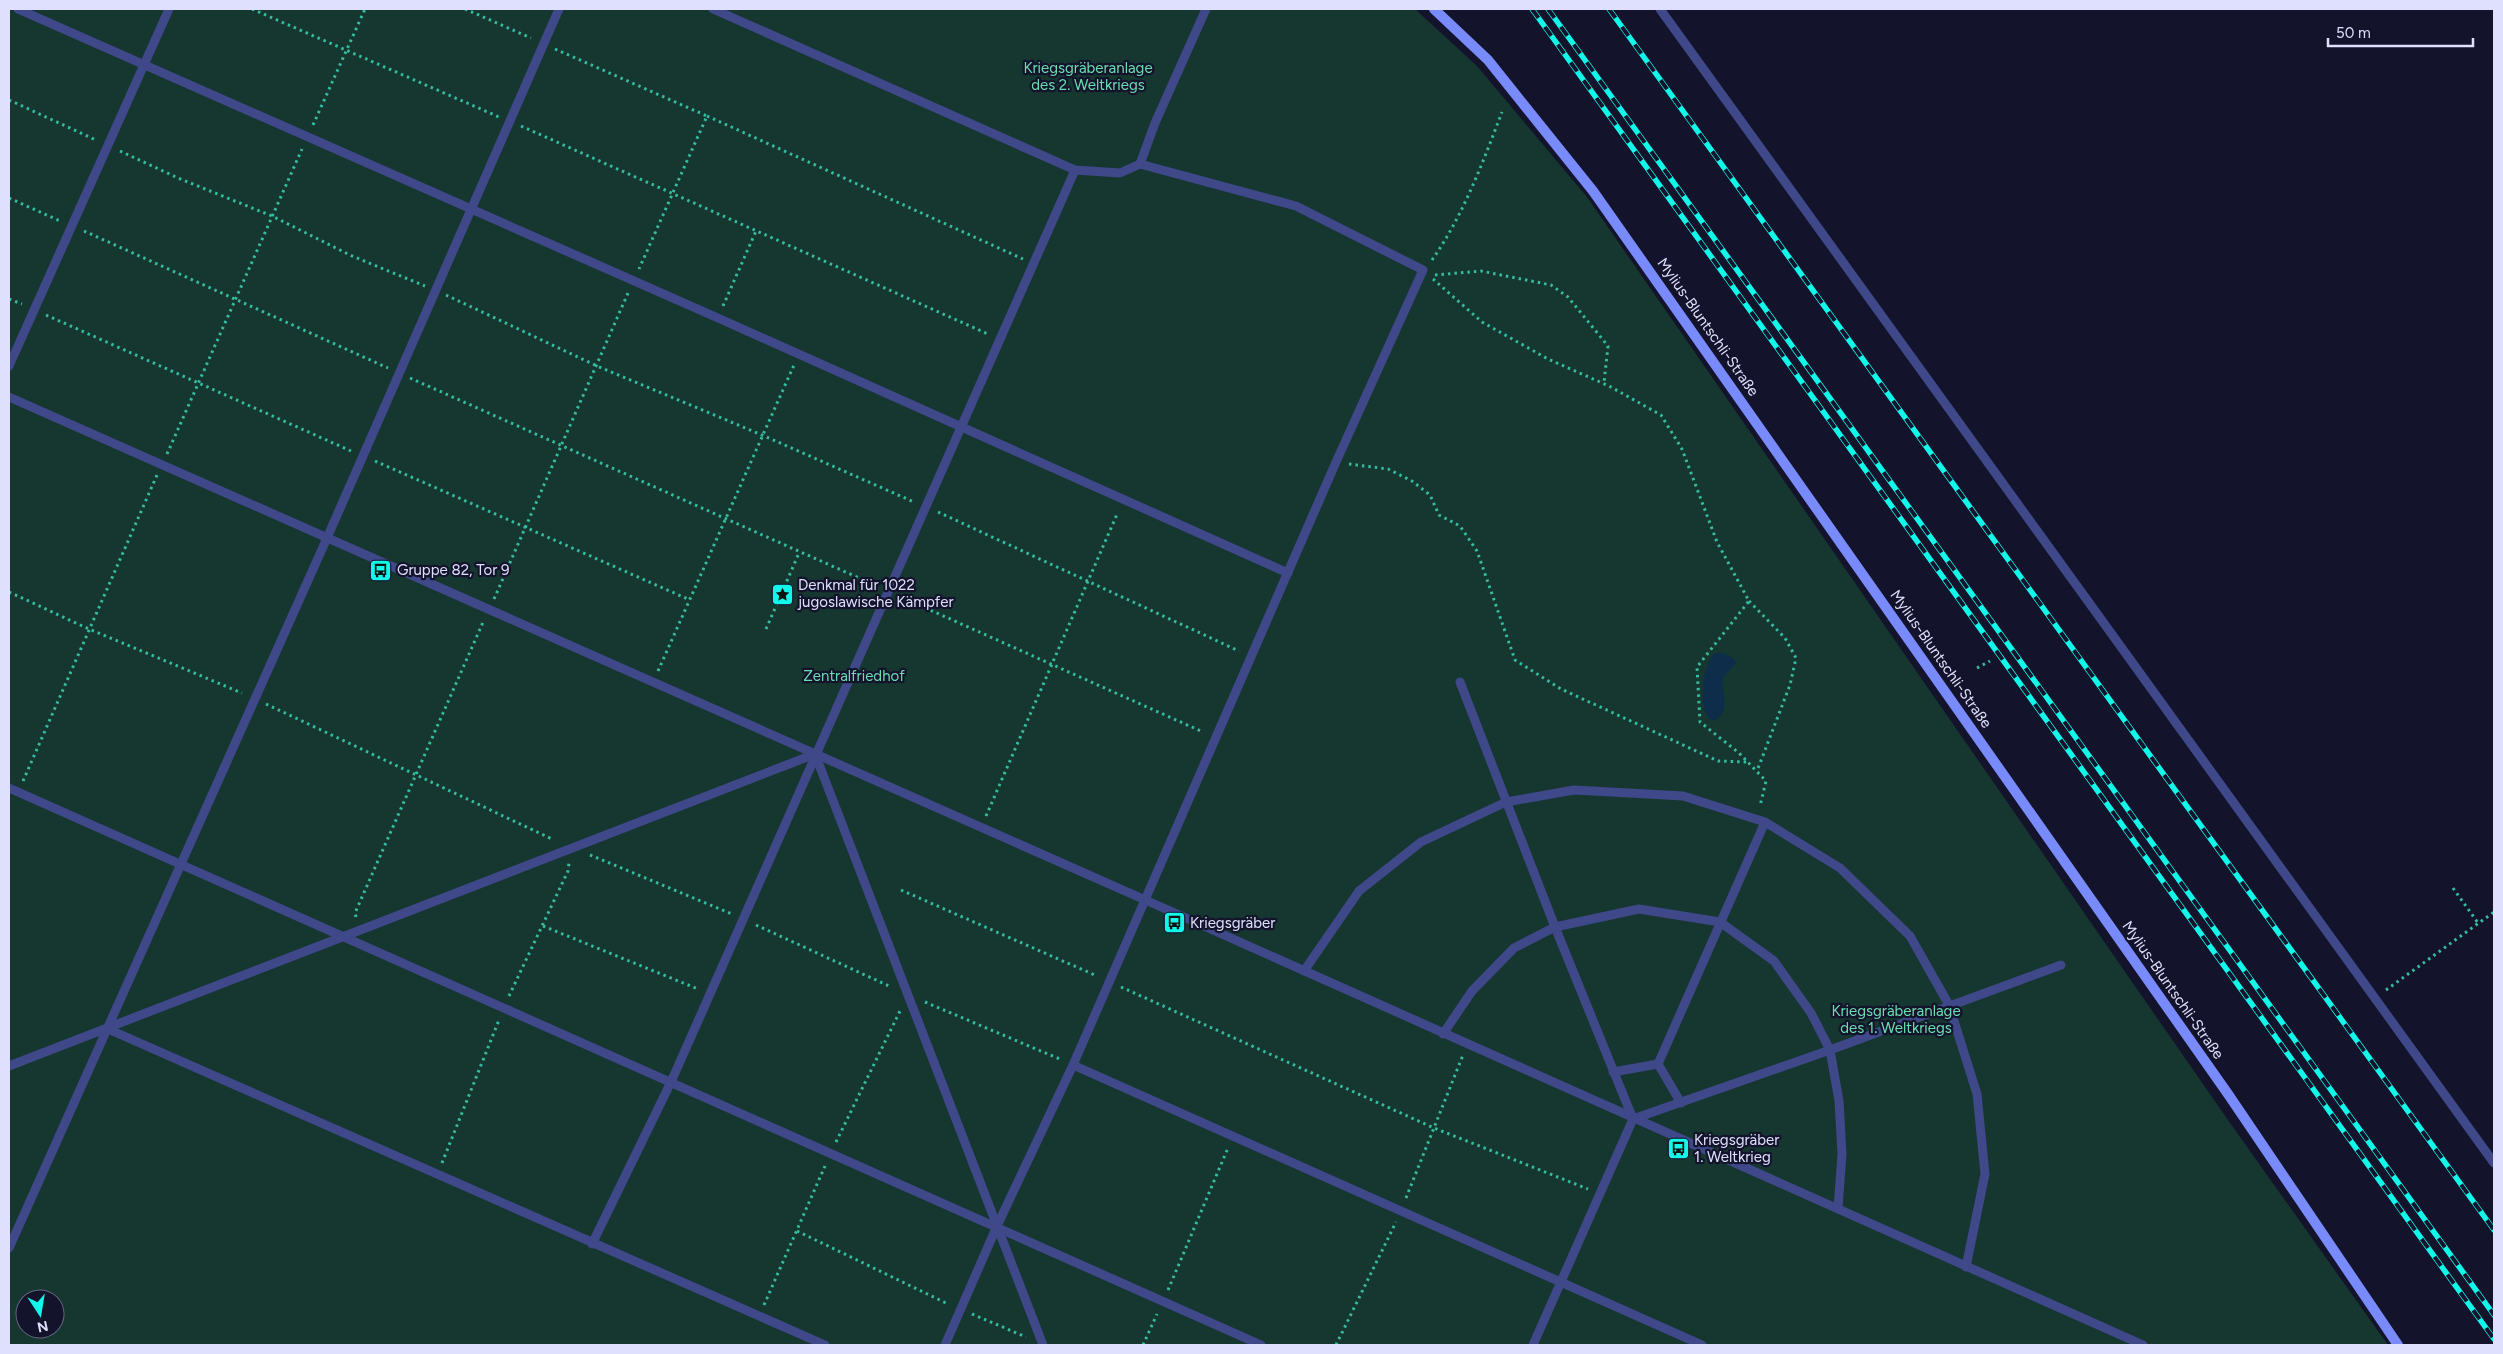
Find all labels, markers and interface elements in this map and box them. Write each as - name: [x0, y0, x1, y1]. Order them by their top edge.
- scale bar: [2328, 15, 2473, 47]
- text: 50 m: [2336, 24, 2371, 42]
- park label: Kriegsgräberanlage des 2. Weltkriegs: [1023, 59, 1153, 94]
- street label: Mylius-Bluntschli-Straße: [1653, 254, 1763, 400]
- bus stop icon: Gruppe 82, Tor 9: [369, 558, 393, 582]
- place label: Gruppe 82, Tor 9: [397, 561, 509, 579]
- place label: Denkmal für 1022 jugoslawische Kämpfer: [797, 576, 954, 611]
- place icon: Denkmal für 1022 jugoslawische Kämpfer: [770, 582, 794, 606]
- street label: Mylius-Bluntschli-Straße: [1886, 586, 1996, 732]
- park label: Zentralfriedhof: [803, 667, 905, 685]
- bus stop icon: Kriegsgräber: [1162, 911, 1186, 935]
- place label: Kriegsgräber: [1190, 914, 1275, 932]
- street label: Mylius-Bluntschli-Straße: [2118, 917, 2228, 1063]
- park label: Kriegsgräberanlage des 1. Weltkriegs: [1831, 1002, 1961, 1037]
- place label: Kriegsgräber 1. Weltkrieg: [1694, 1131, 1779, 1166]
- bus stop icon: Kriegsgräber 1. Weltkrieg: [1666, 1137, 1690, 1161]
- north arrow: [15, 1289, 65, 1339]
- text: N: [36, 1317, 50, 1336]

